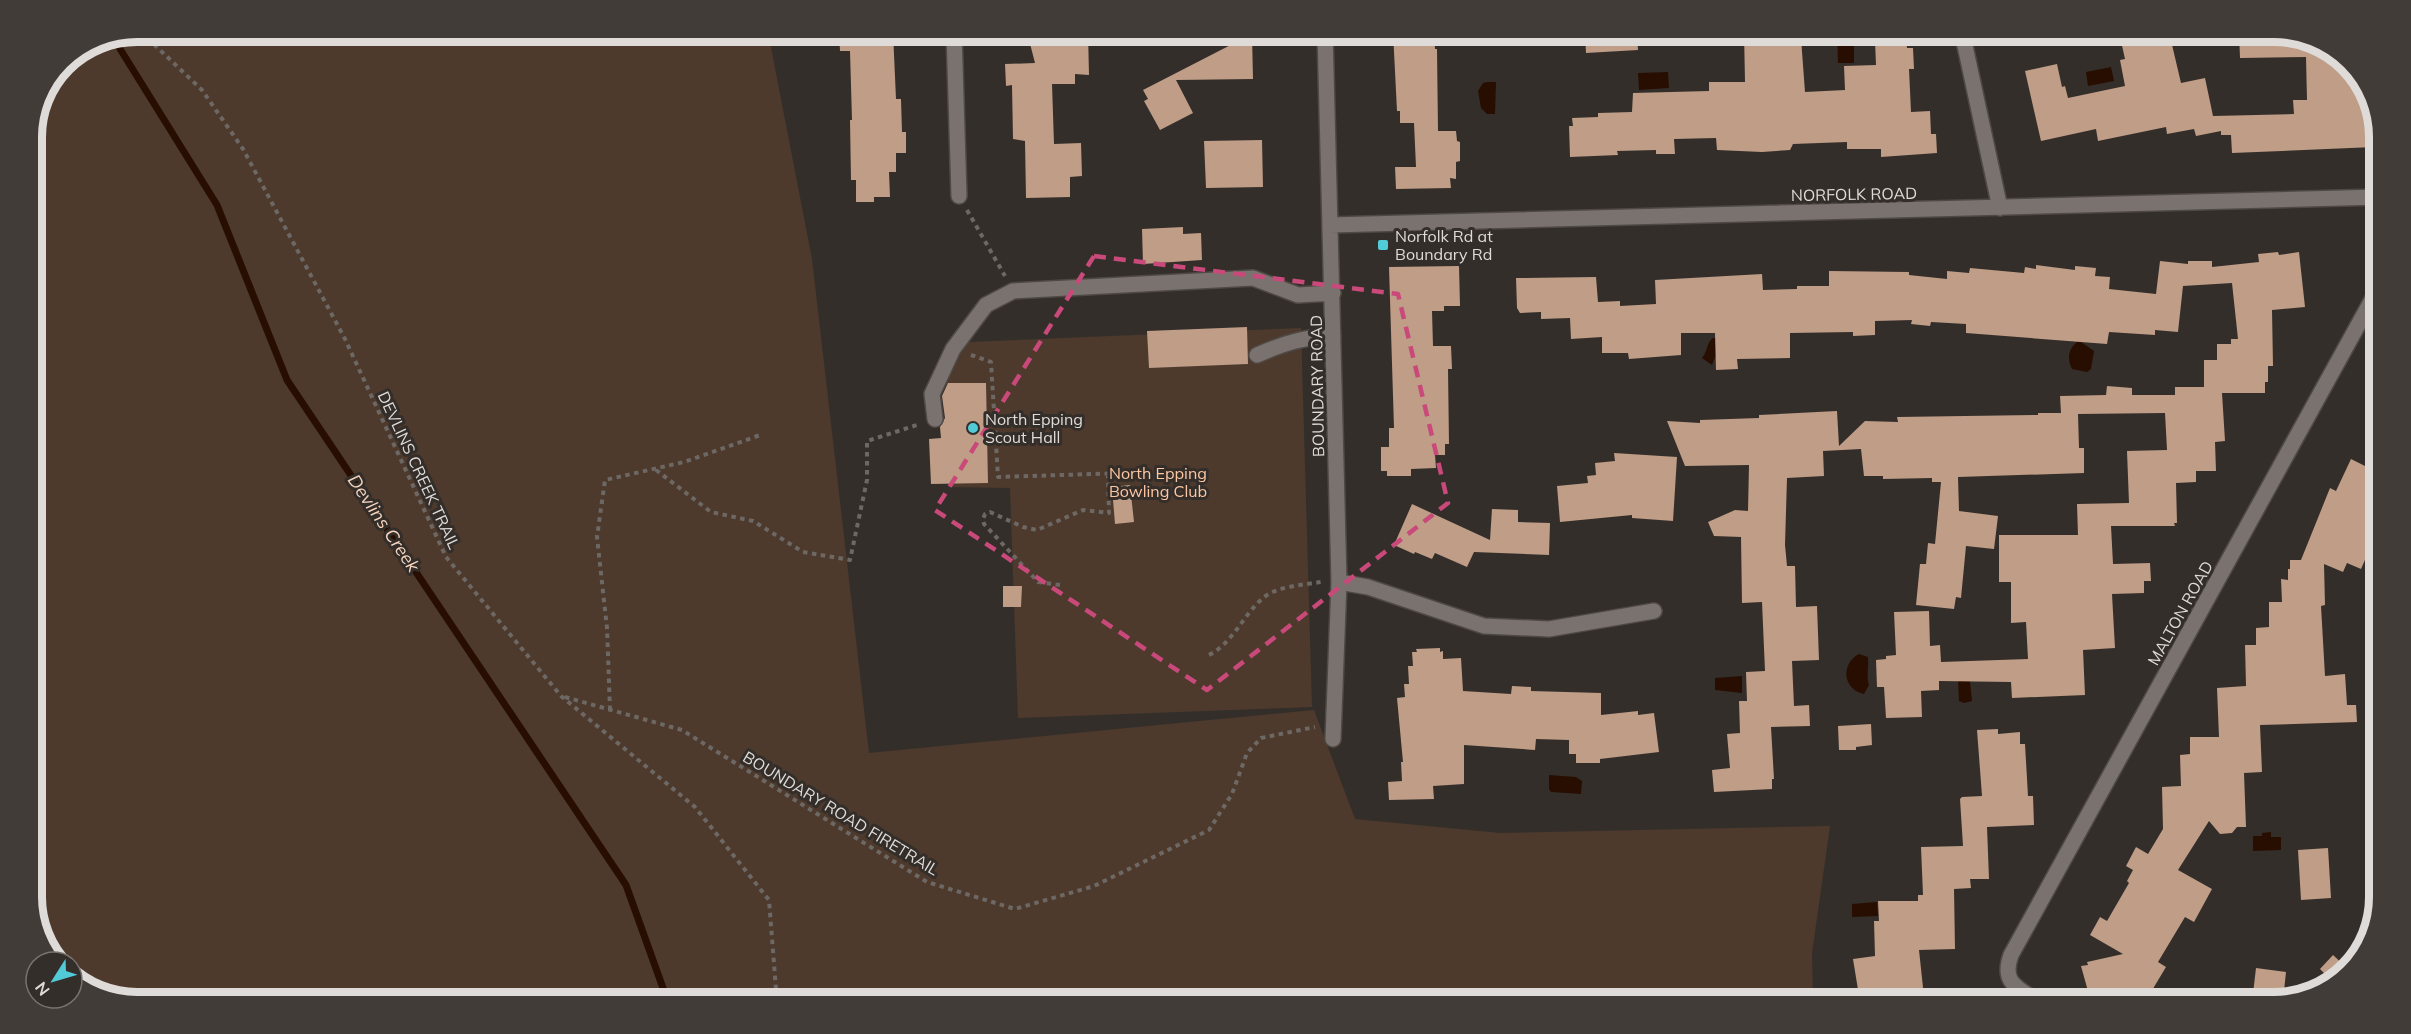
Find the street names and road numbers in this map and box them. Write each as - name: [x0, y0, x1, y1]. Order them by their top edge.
- street label: NORFOLK ROAD: [1791, 183, 1917, 205]
- street label: BOUNDARY ROAD: [1306, 315, 1328, 457]
- street label: DEVLINS CREEK TRAIL: [374, 388, 464, 552]
- street label: MALTON ROAD: [2143, 557, 2217, 669]
- street label: BOUNDARY ROAD FIRETRAIL: [739, 747, 943, 880]

